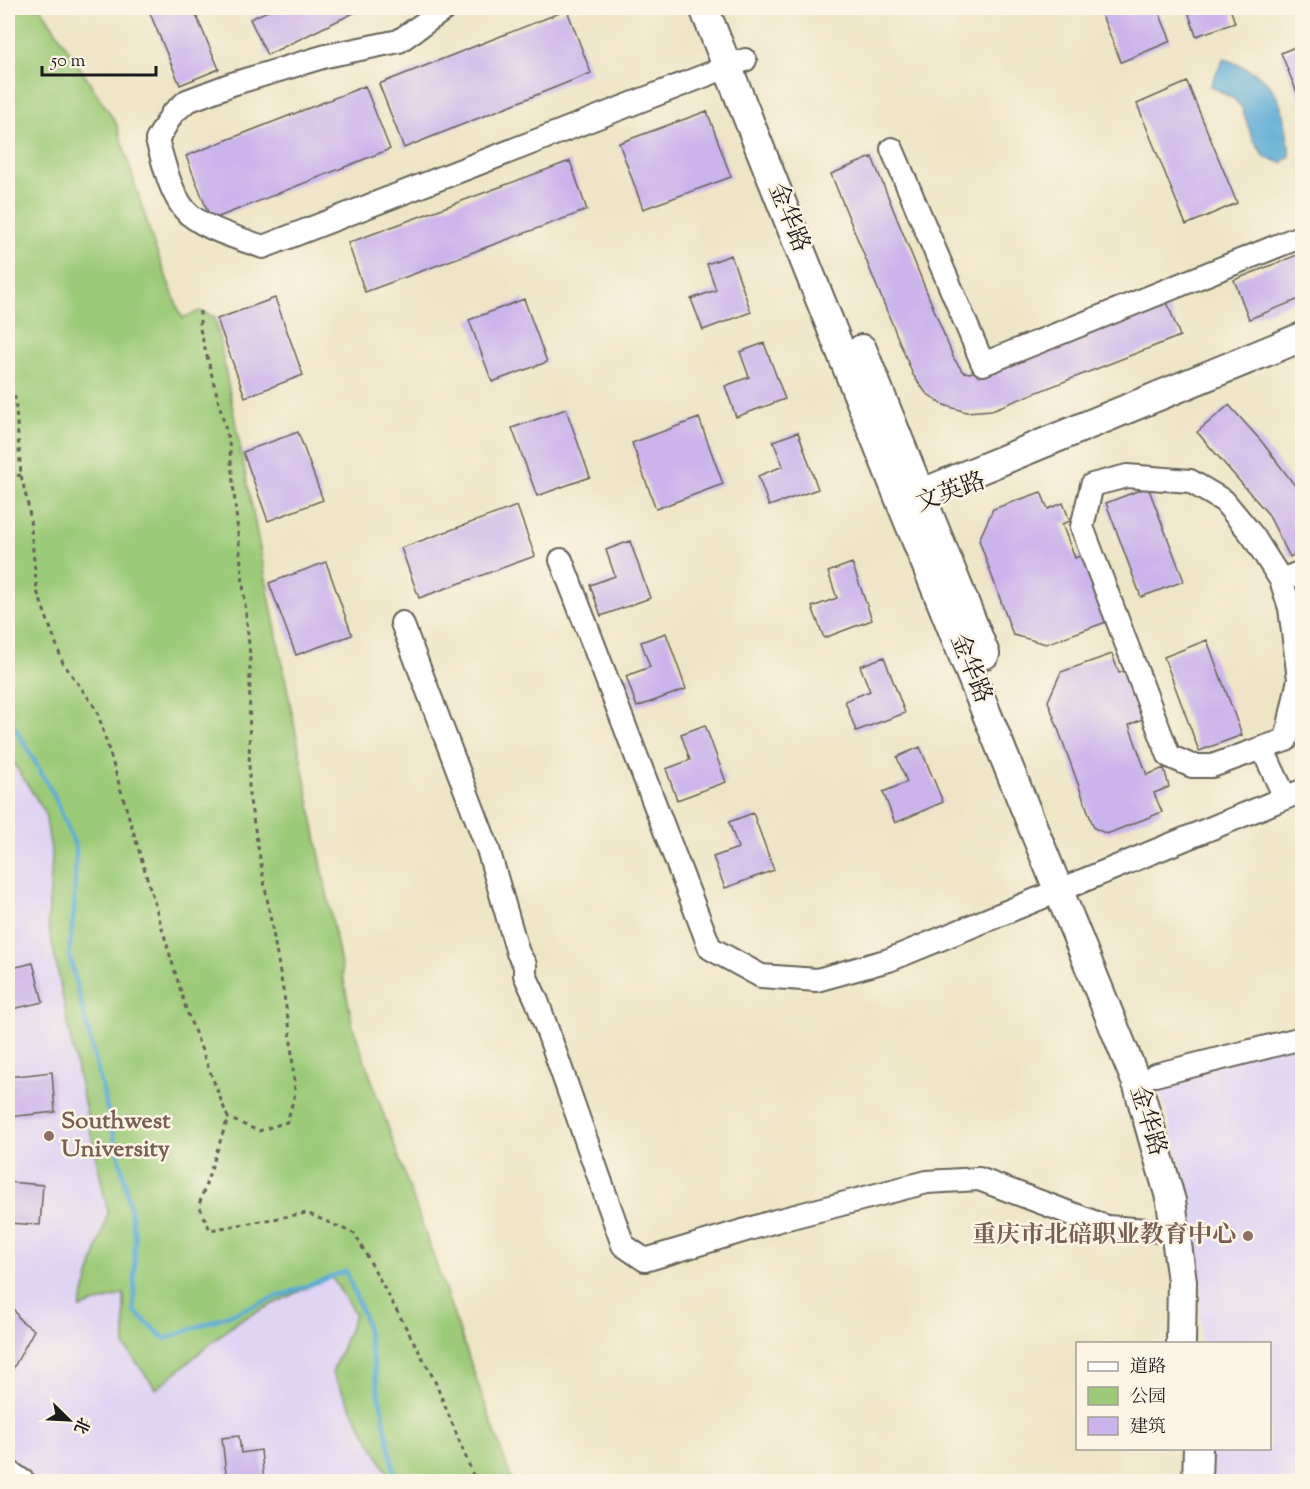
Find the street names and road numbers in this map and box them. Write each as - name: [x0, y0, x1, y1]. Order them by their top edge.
- street label: 金华路: [759, 178, 817, 258]
- street label: 文英路: [911, 465, 991, 521]
- street label: 金华路: [941, 629, 999, 709]
- street label: 金华路: [1120, 1082, 1174, 1160]

